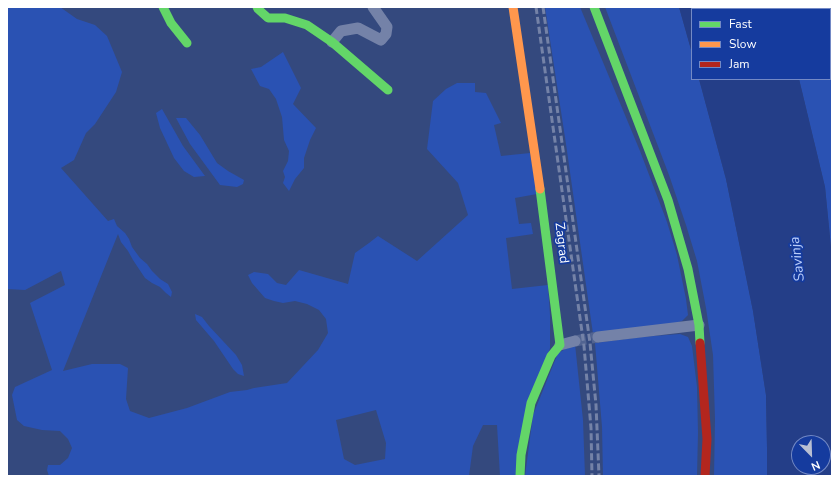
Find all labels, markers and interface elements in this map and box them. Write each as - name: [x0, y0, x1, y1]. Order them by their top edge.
- legend: [691, 8, 831, 80]
- text: Fast: [729, 16, 752, 32]
- text: Slow: [729, 36, 757, 52]
- text: Jam: [729, 56, 750, 72]
- street label: Zagrad: [551, 222, 571, 264]
- water label: Savinja: [787, 236, 809, 282]
- north arrow: [791, 435, 831, 475]
- text: N: [809, 457, 822, 474]

